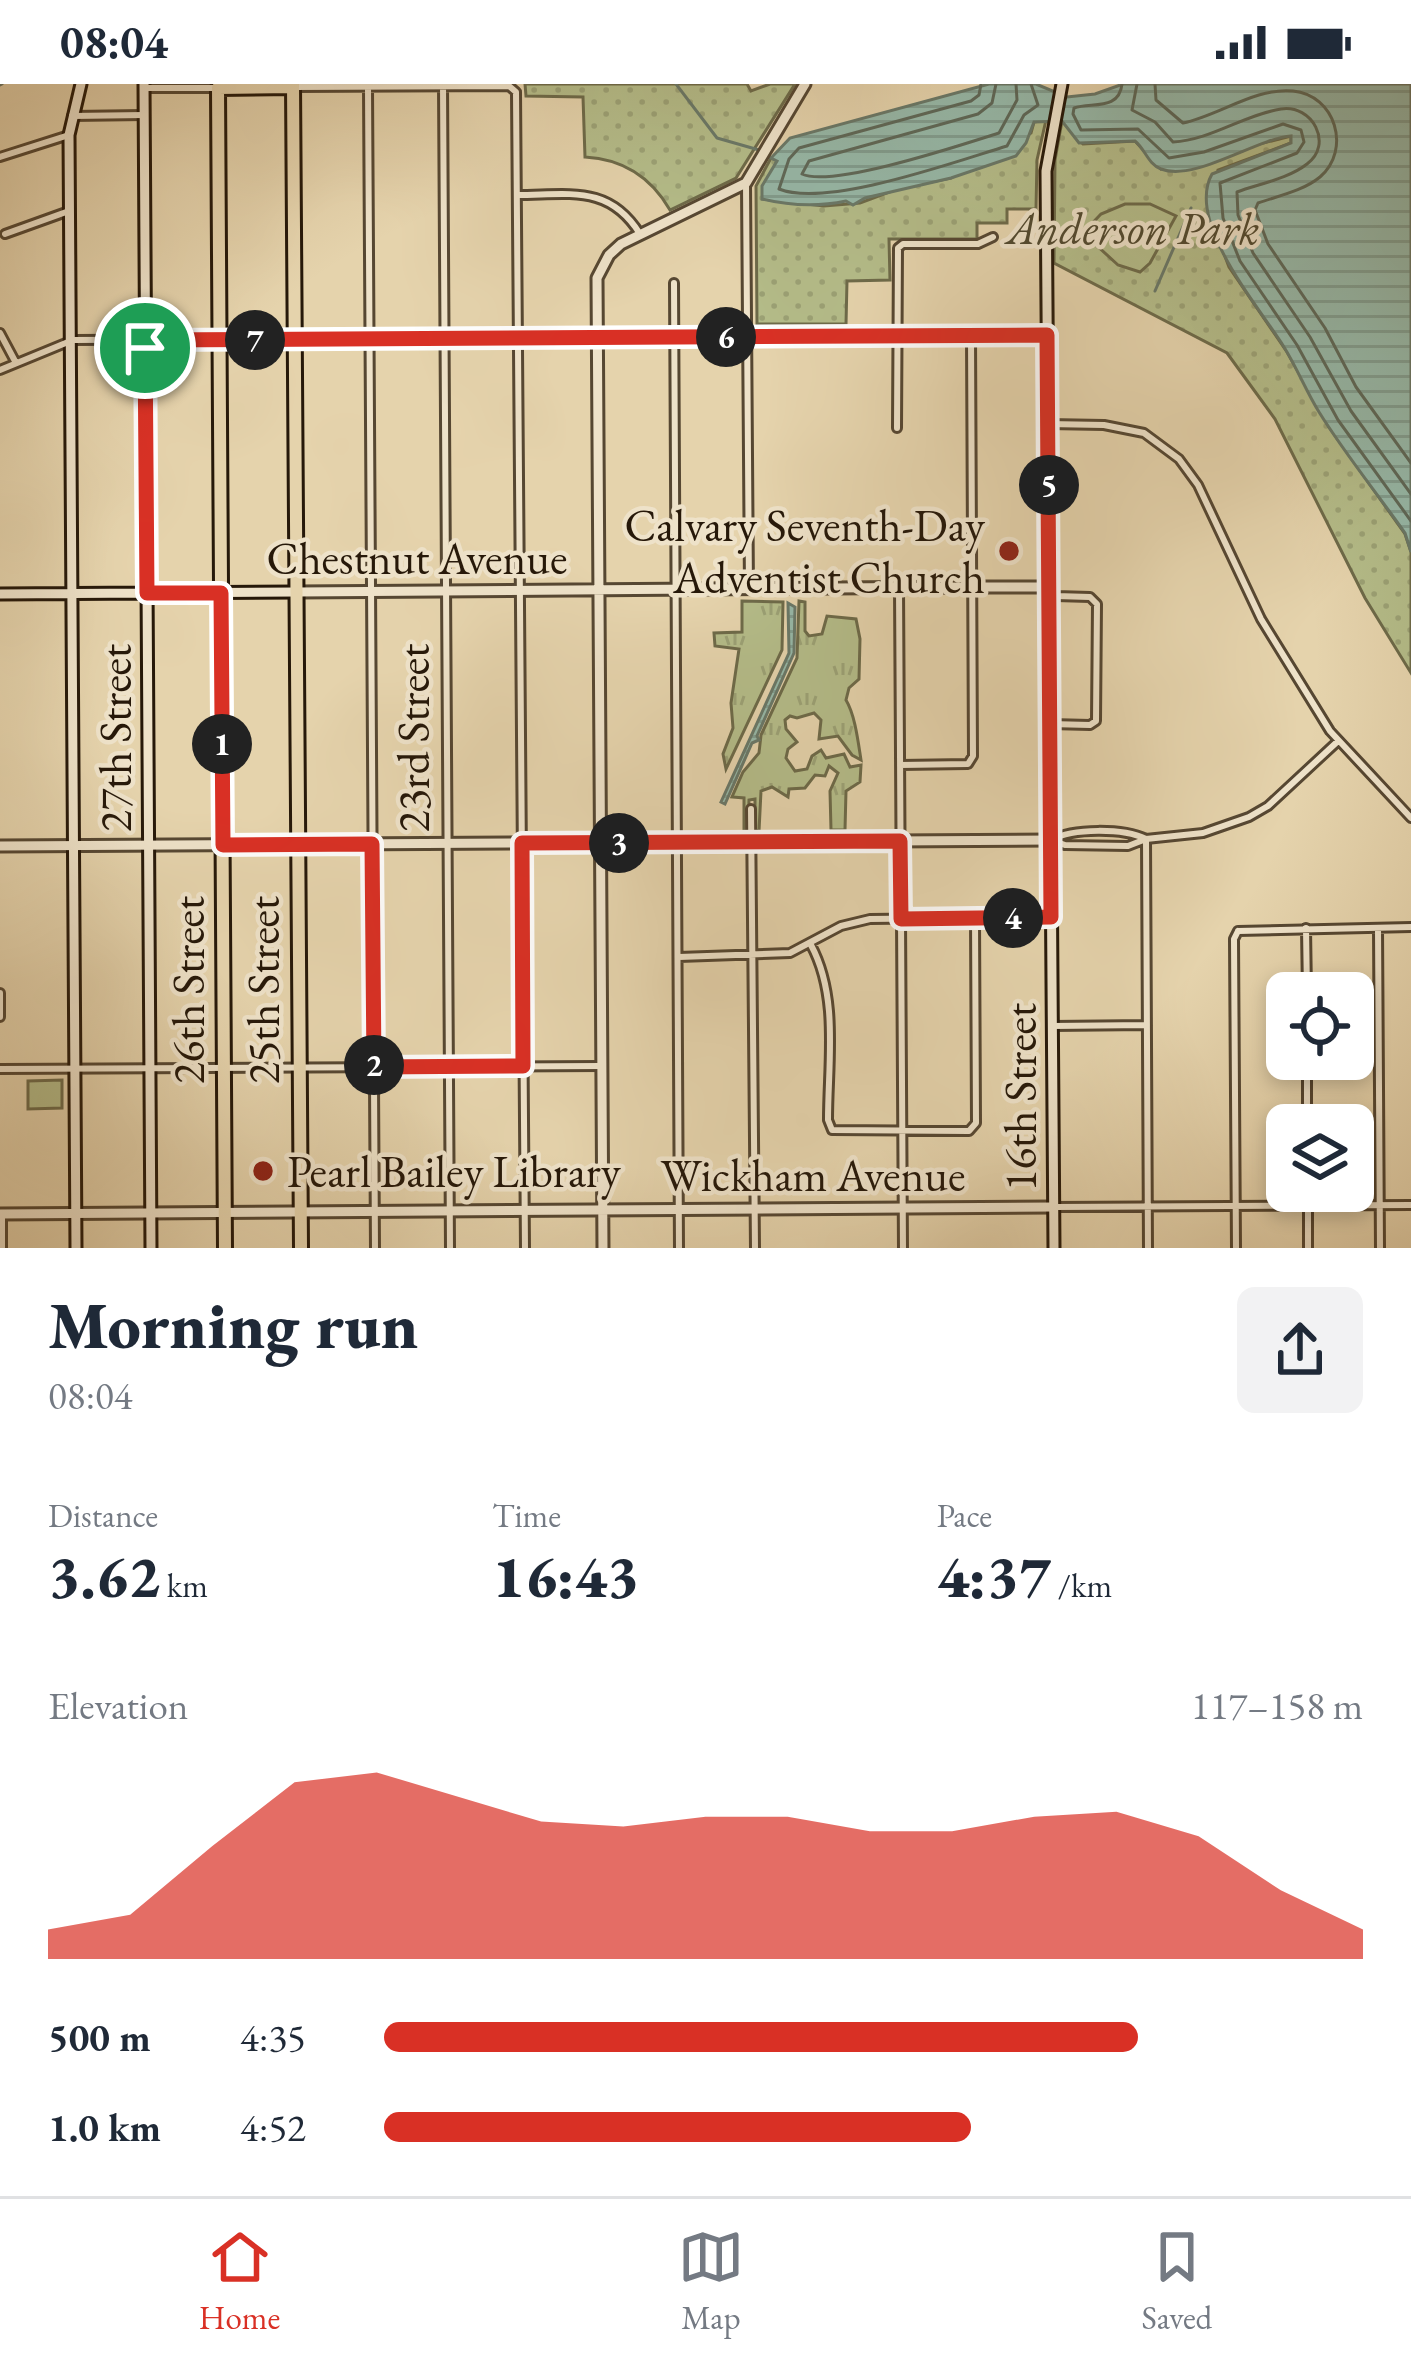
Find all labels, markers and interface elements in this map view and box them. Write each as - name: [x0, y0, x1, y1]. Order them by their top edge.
- text: 08:04: [60, 13, 168, 71]
- park label: Anderson Park: [1004, 199, 1259, 257]
- pin: [94, 297, 196, 399]
- pin: 6: [696, 307, 756, 367]
- pin: 7: [225, 310, 285, 370]
- icon: arrive: [112, 315, 178, 381]
- text: 6: [717, 315, 735, 358]
- text: 7: [246, 318, 264, 361]
- pin: 5: [1019, 455, 1079, 515]
- text: 5: [1040, 463, 1058, 506]
- place label: Calvary Seventh-Day Adventist Church: [624, 496, 985, 606]
- street label: Chestnut Avenue: [266, 529, 568, 587]
- marker: Calvary Seventh-Day Adventist Church: [996, 538, 1022, 564]
- street label: 27th Street: [86, 644, 144, 832]
- street label: 23rd Street: [384, 644, 442, 832]
- pin: 1: [192, 714, 252, 774]
- text: 1: [213, 722, 231, 765]
- pin: 3: [589, 813, 649, 873]
- text: 3: [610, 821, 628, 864]
- pin: 4: [983, 888, 1043, 948]
- street label: 26th Street: [159, 896, 217, 1084]
- street label: 25th Street: [234, 896, 292, 1084]
- text: 4: [1004, 896, 1022, 939]
- map controls: [1266, 972, 1374, 1212]
- button: locate: [1266, 972, 1374, 1080]
- street label: 16th Street: [991, 1003, 1049, 1191]
- pin: 2: [344, 1035, 404, 1095]
- text: 2: [365, 1043, 383, 1086]
- button: layers: [1266, 1104, 1374, 1212]
- place label: Pearl Bailey Library: [287, 1142, 621, 1200]
- street label: Wickham Avenue: [660, 1146, 966, 1204]
- marker: Pearl Bailey Library: [250, 1158, 276, 1184]
- text: Morning run: [48, 1282, 418, 1368]
- button: share: [1237, 1287, 1363, 1413]
- text: 08:04: [48, 1370, 133, 1421]
- text: Distance: [48, 1494, 158, 1537]
- text: Time: [492, 1494, 561, 1537]
- text: Pace: [937, 1494, 992, 1537]
- text: 3.62: [48, 1537, 160, 1615]
- text: 16:43: [492, 1537, 639, 1615]
- text: 4:37: [937, 1537, 1051, 1615]
- text: km: [160, 1564, 208, 1607]
- text: /km: [1051, 1564, 1112, 1607]
- text: Elevation: [48, 1680, 188, 1731]
- text: 117–158 m: [1191, 1680, 1363, 1731]
- text: 500 m: [48, 2012, 151, 2063]
- text: 4:35: [240, 2012, 306, 2063]
- text: 1.0 km: [48, 2102, 161, 2153]
- text: 4:52: [240, 2102, 306, 2153]
- tab: Home: [199, 2224, 280, 2339]
- tab: Map: [678, 2224, 744, 2339]
- tab: Saved: [1141, 2224, 1212, 2339]

